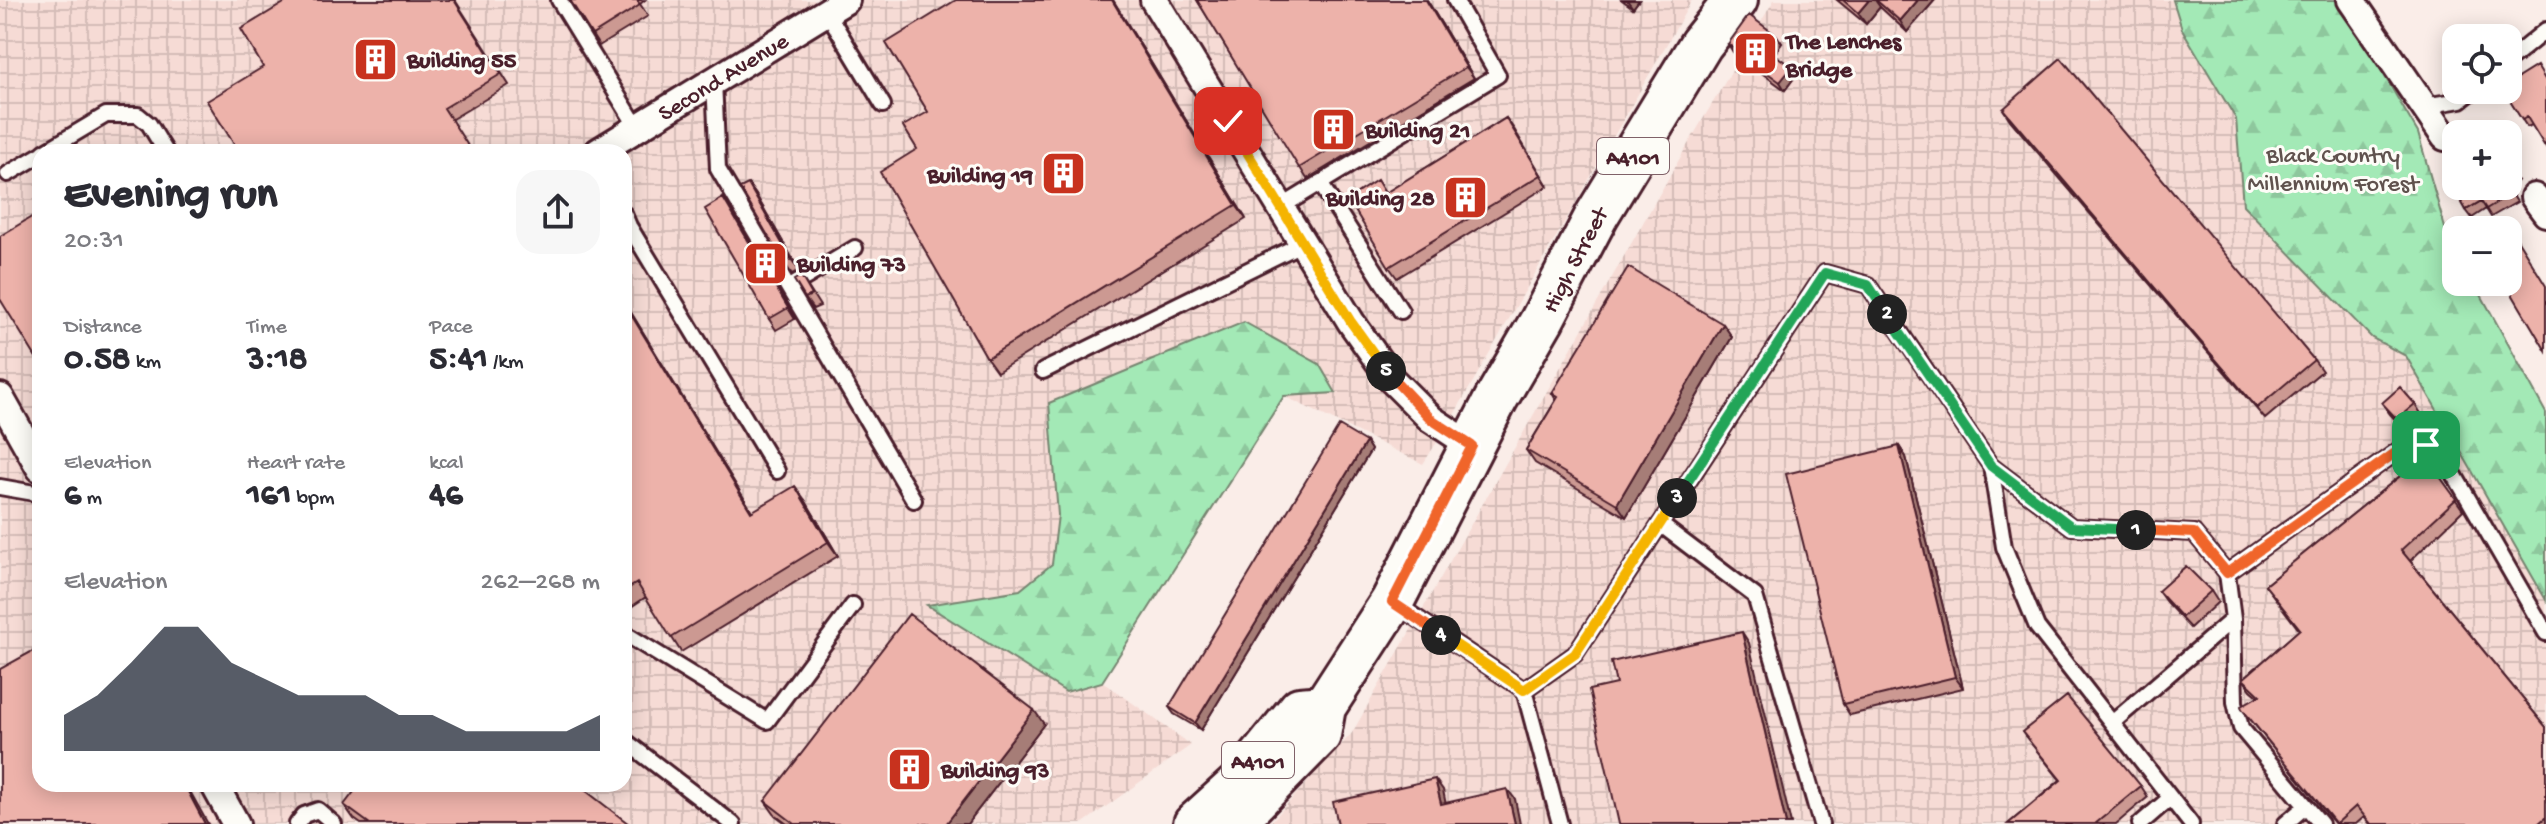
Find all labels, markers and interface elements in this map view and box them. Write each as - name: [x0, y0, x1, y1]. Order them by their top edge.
- map controls: [2442, 24, 2522, 296]
- button: locate: [2442, 24, 2522, 104]
- street label: Second Avenue: [654, 27, 795, 130]
- place label: The Lenches Bridge: [1784, 29, 1902, 86]
- building icon: The Lenches Bridge: [1731, 30, 1779, 78]
- building icon: Building 55: [352, 35, 400, 83]
- place label: Building 55: [406, 48, 517, 77]
- pin: [1194, 87, 1262, 155]
- icon: check: [1206, 99, 1250, 143]
- building icon: Building 21: [1310, 105, 1358, 153]
- place label: Building 21: [1364, 118, 1470, 147]
- button: +: [2442, 120, 2522, 200]
- road number: A4101: [1597, 138, 1669, 174]
- park label: Black Country Millennium Forest: [2247, 143, 2421, 200]
- building icon: Building 19: [1040, 150, 1088, 198]
- place label: Building 19: [926, 163, 1033, 192]
- button: share: [516, 170, 600, 254]
- text: Evening run: [64, 171, 277, 223]
- building icon: Building 28: [1442, 173, 1490, 221]
- place label: Building 28: [1325, 186, 1435, 215]
- street label: High Street: [1537, 201, 1617, 319]
- button: −: [2442, 216, 2522, 296]
- text: 20:31: [64, 227, 124, 258]
- building icon: Building 73: [742, 239, 790, 287]
- place label: Building 73: [796, 252, 906, 281]
- pin: 2: [1867, 294, 1907, 334]
- text: 2: [1882, 301, 1892, 327]
- text: Distance: [64, 315, 142, 341]
- text: Time: [247, 315, 287, 341]
- text: Pace: [429, 315, 473, 341]
- text: 0.58: [64, 341, 131, 381]
- text: 3:18: [247, 341, 307, 381]
- text: 5:41: [429, 341, 488, 381]
- text: km: [131, 350, 161, 376]
- text: /km: [488, 350, 524, 376]
- pin: 5: [1366, 351, 1406, 391]
- text: 5: [1380, 358, 1392, 384]
- pin: [2392, 411, 2460, 479]
- icon: arrive: [2404, 423, 2448, 467]
- text: Elevation: [64, 451, 151, 477]
- text: Heart rate: [247, 451, 345, 477]
- text: kcal: [429, 451, 464, 477]
- text: 6: [64, 477, 81, 517]
- text: 161: [247, 477, 291, 517]
- text: 46: [429, 477, 463, 517]
- pin: 3: [1657, 478, 1697, 518]
- text: 3: [1671, 485, 1683, 511]
- text: m: [81, 486, 102, 512]
- text: bpm: [291, 486, 335, 512]
- pin: 1: [2116, 510, 2156, 550]
- text: 1: [2132, 517, 2140, 543]
- text: Elevation: [64, 568, 167, 599]
- text: 262–268 m: [481, 568, 600, 599]
- pin: 4: [1421, 615, 1461, 655]
- text: 4: [1436, 622, 1446, 648]
- road number: A4101: [1222, 742, 1294, 778]
- building icon: Building 93: [886, 745, 934, 793]
- place label: Building 93: [940, 758, 1050, 787]

